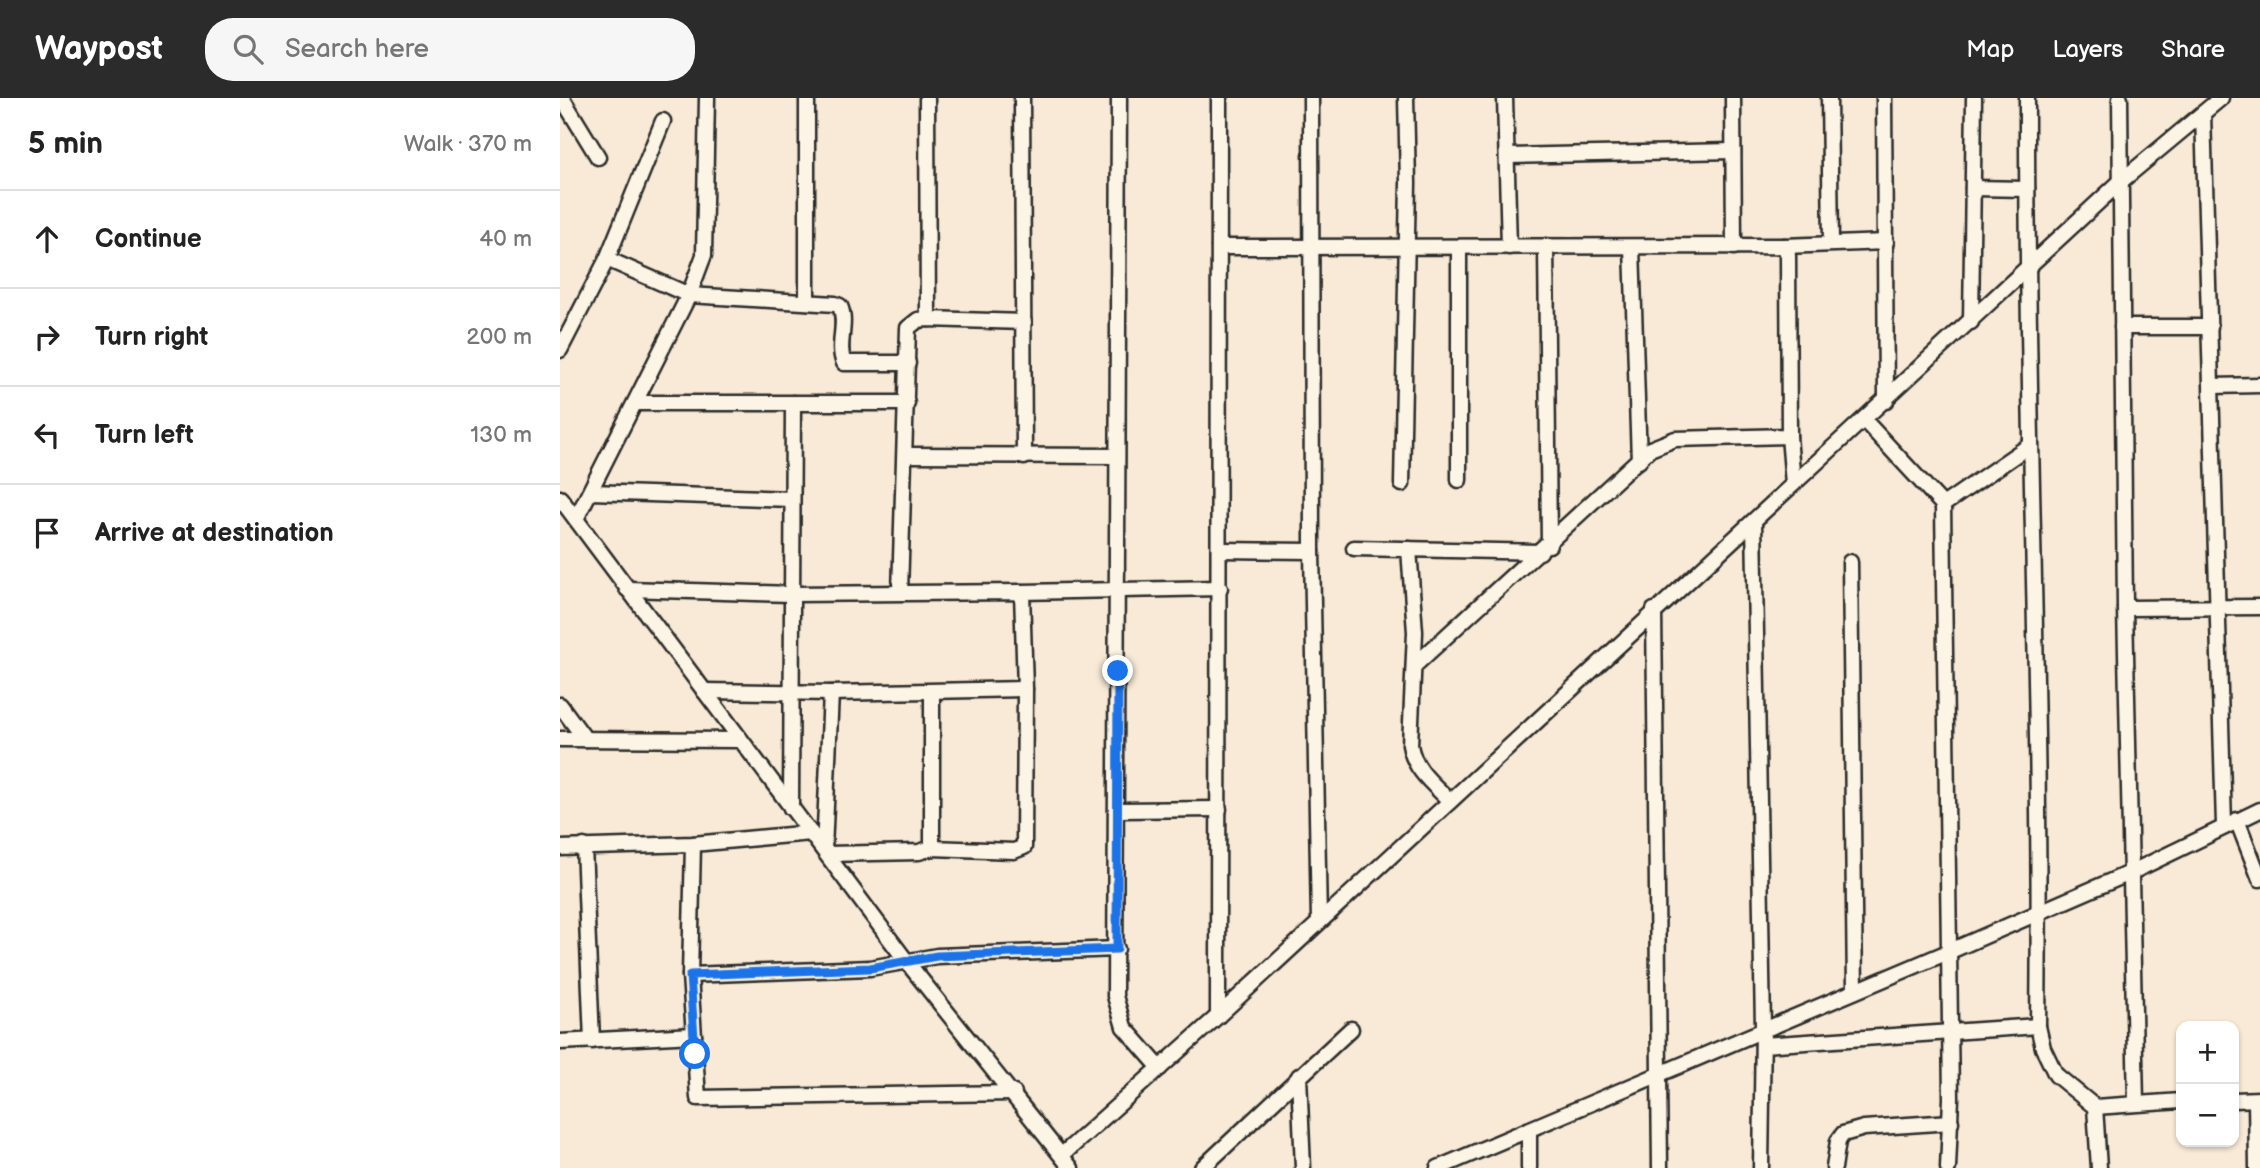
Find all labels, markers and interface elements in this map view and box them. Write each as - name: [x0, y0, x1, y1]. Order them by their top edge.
- search box: [205, 18, 695, 81]
- text: Waypost: [35, 29, 163, 69]
- icon: search: [229, 30, 267, 68]
- text: Search here: [285, 34, 429, 65]
- text: Map: [1966, 35, 2014, 64]
- text: Layers: [2052, 35, 2123, 64]
- text: Share: [2161, 35, 2225, 64]
- text: 5 min: [28, 126, 103, 162]
- text: Walk · 370 m: [404, 130, 532, 158]
- icon: ahead: [28, 220, 66, 258]
- text: Continue: [95, 224, 202, 255]
- text: 40 m: [479, 225, 532, 253]
- icon: right: [28, 318, 66, 356]
- text: Turn right: [95, 322, 208, 353]
- text: 200 m: [466, 323, 532, 351]
- icon: left: [28, 416, 66, 454]
- text: Turn left: [95, 420, 194, 451]
- text: 130 m: [470, 421, 532, 449]
- icon: arrive: [28, 514, 66, 552]
- text: Arrive at destination: [95, 518, 334, 549]
- route end: [1102, 655, 1133, 686]
- map controls: [2176, 1021, 2239, 1147]
- button: +: [2176, 1021, 2239, 1084]
- route start: [679, 1038, 710, 1069]
- button: −: [2176, 1084, 2239, 1147]

